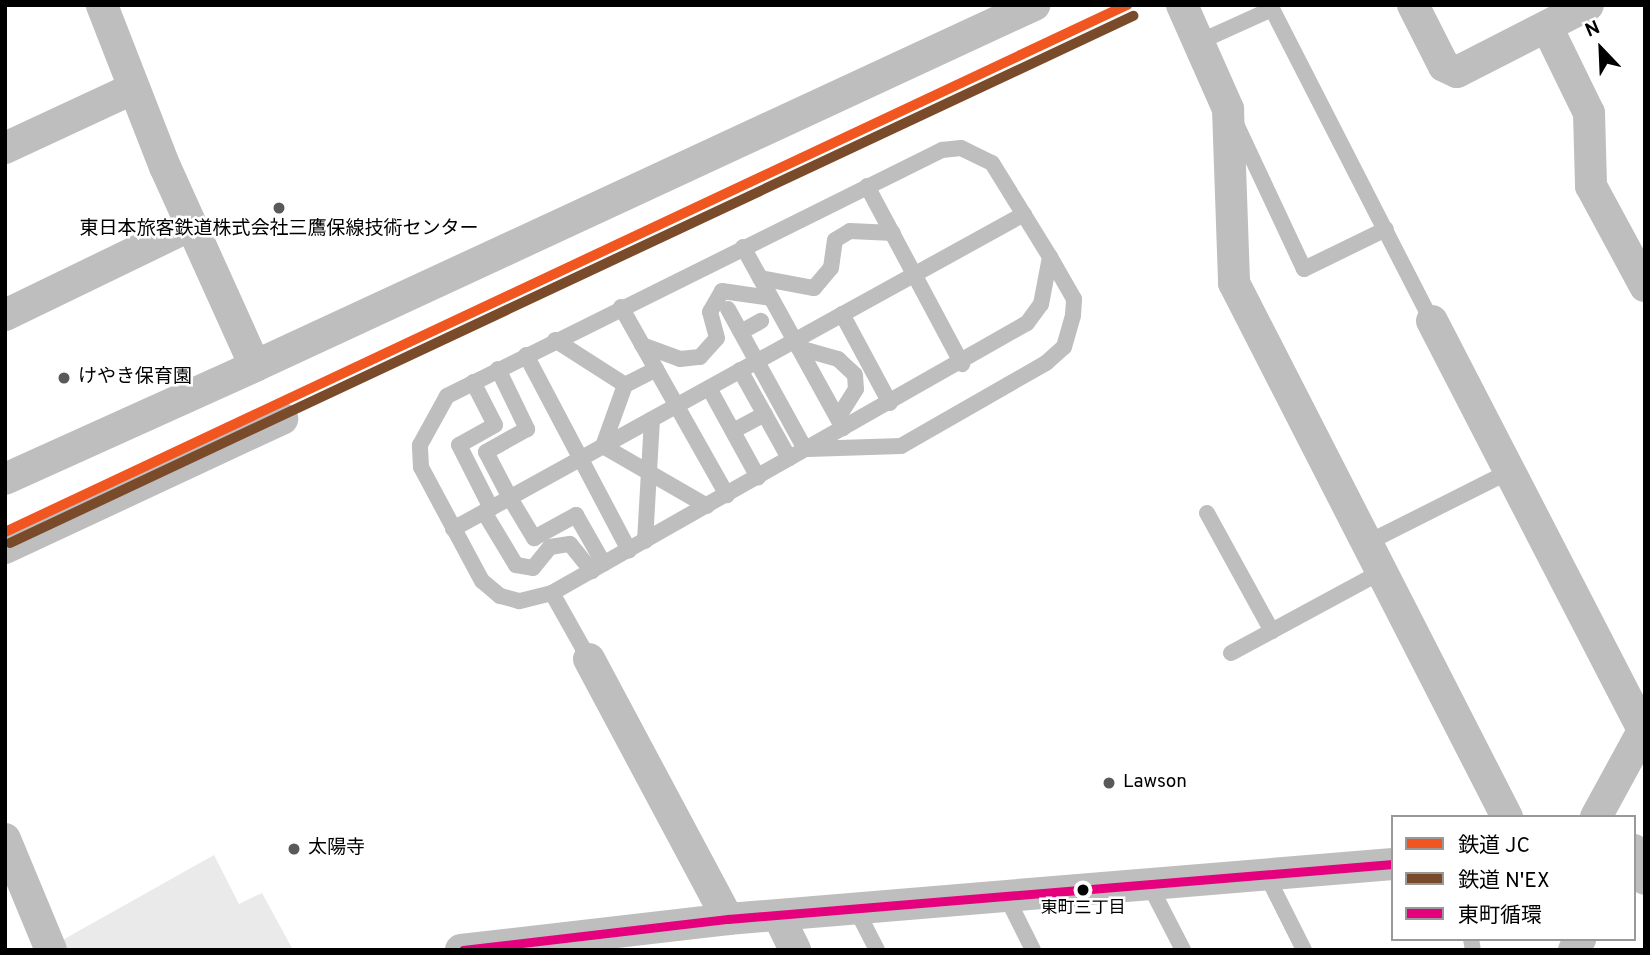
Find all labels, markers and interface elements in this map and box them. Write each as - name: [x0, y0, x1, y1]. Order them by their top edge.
- north arrow: [1566, 14, 1636, 84]
- text: N: [1582, 16, 1604, 43]
- marker: 東日本旅客鉄道株式会社三鷹保線技術センター: [271, 200, 287, 216]
- place label: 東日本旅客鉄道株式会社三鷹保線技術センター: [80, 219, 478, 241]
- place label: けやき保育園: [78, 367, 192, 389]
- marker: けやき保育園: [56, 370, 72, 386]
- place label: Lawson: [1123, 772, 1187, 794]
- marker: Lawson: [1101, 775, 1117, 791]
- legend: [1391, 815, 1636, 941]
- text: 鉄道 JC: [1458, 833, 1530, 860]
- place label: 太陽寺: [308, 838, 365, 860]
- marker: 太陽寺: [286, 841, 302, 857]
- text: 鉄道 N'EX: [1458, 868, 1550, 895]
- marker: 東町三丁目: [1076, 883, 1090, 897]
- place label: 東町三丁目: [1041, 900, 1125, 920]
- text: 東町循環: [1458, 903, 1542, 930]

